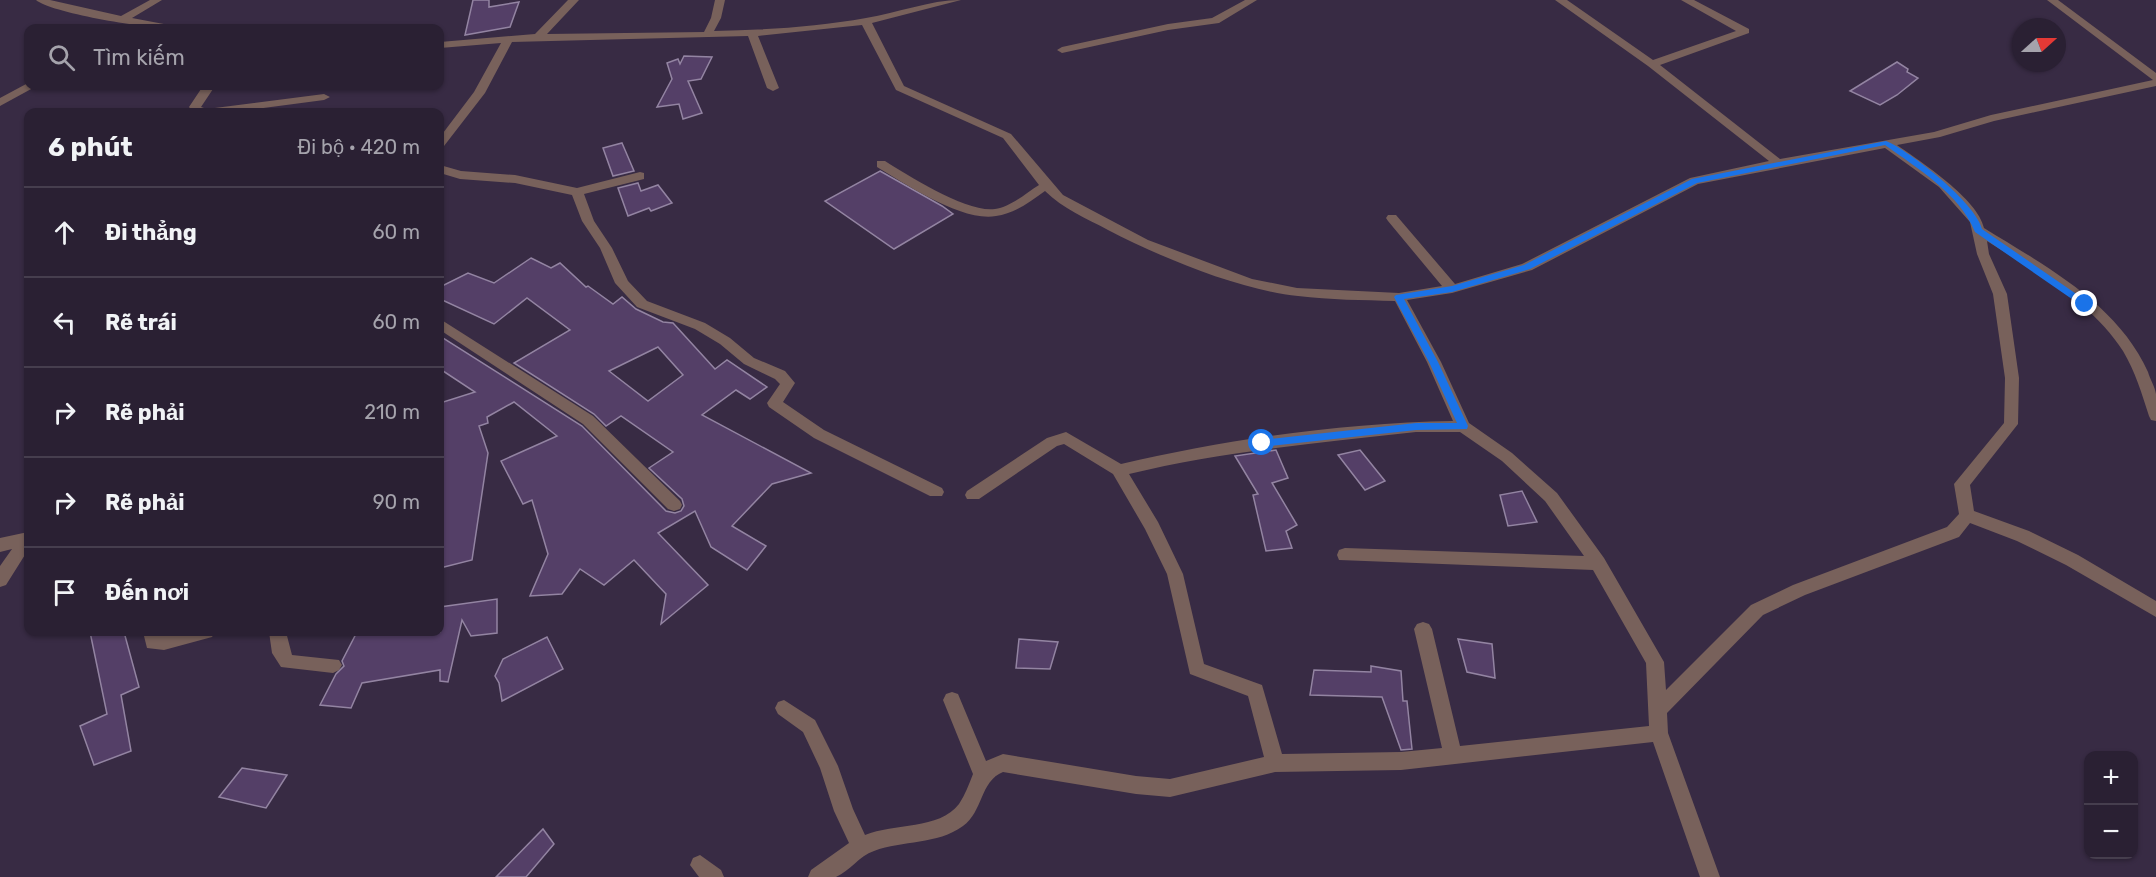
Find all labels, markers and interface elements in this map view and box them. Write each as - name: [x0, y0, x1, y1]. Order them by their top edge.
- north arrow: [2012, 18, 2066, 72]
- search box: [24, 24, 444, 90]
- icon: search: [45, 41, 78, 74]
- text: Tìm kiếm: [93, 44, 185, 71]
- text: 6 phút: [48, 132, 133, 163]
- text: Đi bộ · 420 m: [297, 135, 420, 159]
- icon: ahead: [48, 216, 81, 249]
- text: Đi thẳng: [105, 219, 197, 246]
- text: 60 m: [373, 220, 420, 244]
- route end: [2071, 290, 2097, 316]
- icon: left: [48, 306, 81, 339]
- text: Rẽ trái: [105, 309, 177, 336]
- text: 60 m: [373, 310, 420, 334]
- icon: right: [48, 396, 81, 429]
- text: Rẽ phải: [105, 399, 185, 426]
- text: 210 m: [364, 400, 420, 424]
- route start: [1248, 429, 1274, 455]
- icon: right: [48, 486, 81, 519]
- text: Rẽ phải: [105, 489, 185, 516]
- text: 90 m: [373, 490, 420, 514]
- icon: arrive: [48, 576, 81, 609]
- text: Đến nơi: [105, 579, 189, 606]
- map controls: [2084, 751, 2138, 859]
- button: +: [2084, 751, 2138, 805]
- button: −: [2084, 805, 2138, 859]

